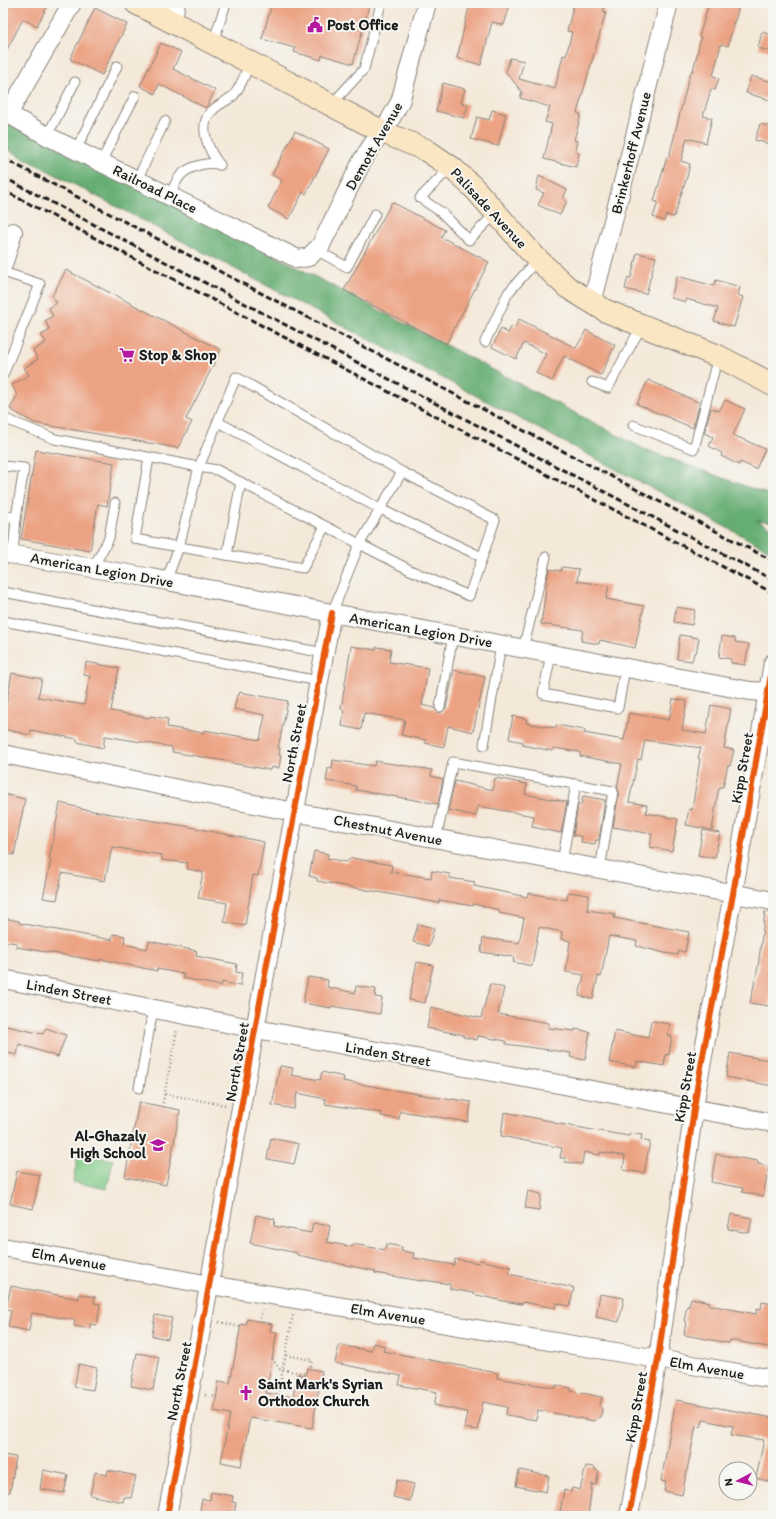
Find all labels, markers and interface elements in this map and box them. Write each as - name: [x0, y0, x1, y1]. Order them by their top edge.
- public building icon: Post Office: [306, 16, 324, 34]
- place label: Post Office: [327, 16, 398, 34]
- street label: Brinkerhoff Avenue: [607, 90, 655, 216]
- street label: Demott Avenue: [341, 99, 407, 193]
- street label: Railroad Place: [110, 161, 200, 217]
- street label: Palisade Avenue: [447, 164, 531, 252]
- supermarket icon: Stop & Shop: [118, 346, 136, 364]
- place label: Stop & Shop: [139, 346, 217, 365]
- street label: American Legion Drive: [29, 549, 175, 591]
- street label: American Legion Drive: [348, 609, 494, 651]
- street label: North Street: [277, 701, 311, 784]
- street label: Kipp Street: [727, 731, 757, 805]
- street label: Chestnut Avenue: [332, 811, 444, 849]
- street label: Linden Street: [25, 975, 114, 1009]
- street label: North Street: [221, 1021, 253, 1103]
- street label: Linden Street: [344, 1038, 433, 1070]
- street label: Kipp Street: [670, 1050, 700, 1124]
- place label: Al-Ghazaly High School: [70, 1127, 147, 1163]
- school or university icon: Al-Ghazaly High School: [149, 1136, 167, 1154]
- street label: Elm Avenue: [30, 1244, 108, 1274]
- street label: Elm Avenue: [349, 1299, 427, 1329]
- street label: North Street: [162, 1339, 196, 1422]
- street label: Elm Avenue: [668, 1353, 746, 1383]
- street label: Kipp Street: [621, 1370, 651, 1444]
- place label: Saint Mark's Syrian Orthodox Church: [258, 1375, 384, 1410]
- church icon: Saint Mark's Syrian Orthodox Church: [237, 1384, 255, 1402]
- north arrow: [718, 1461, 758, 1501]
- text: N: [722, 1478, 735, 1487]

